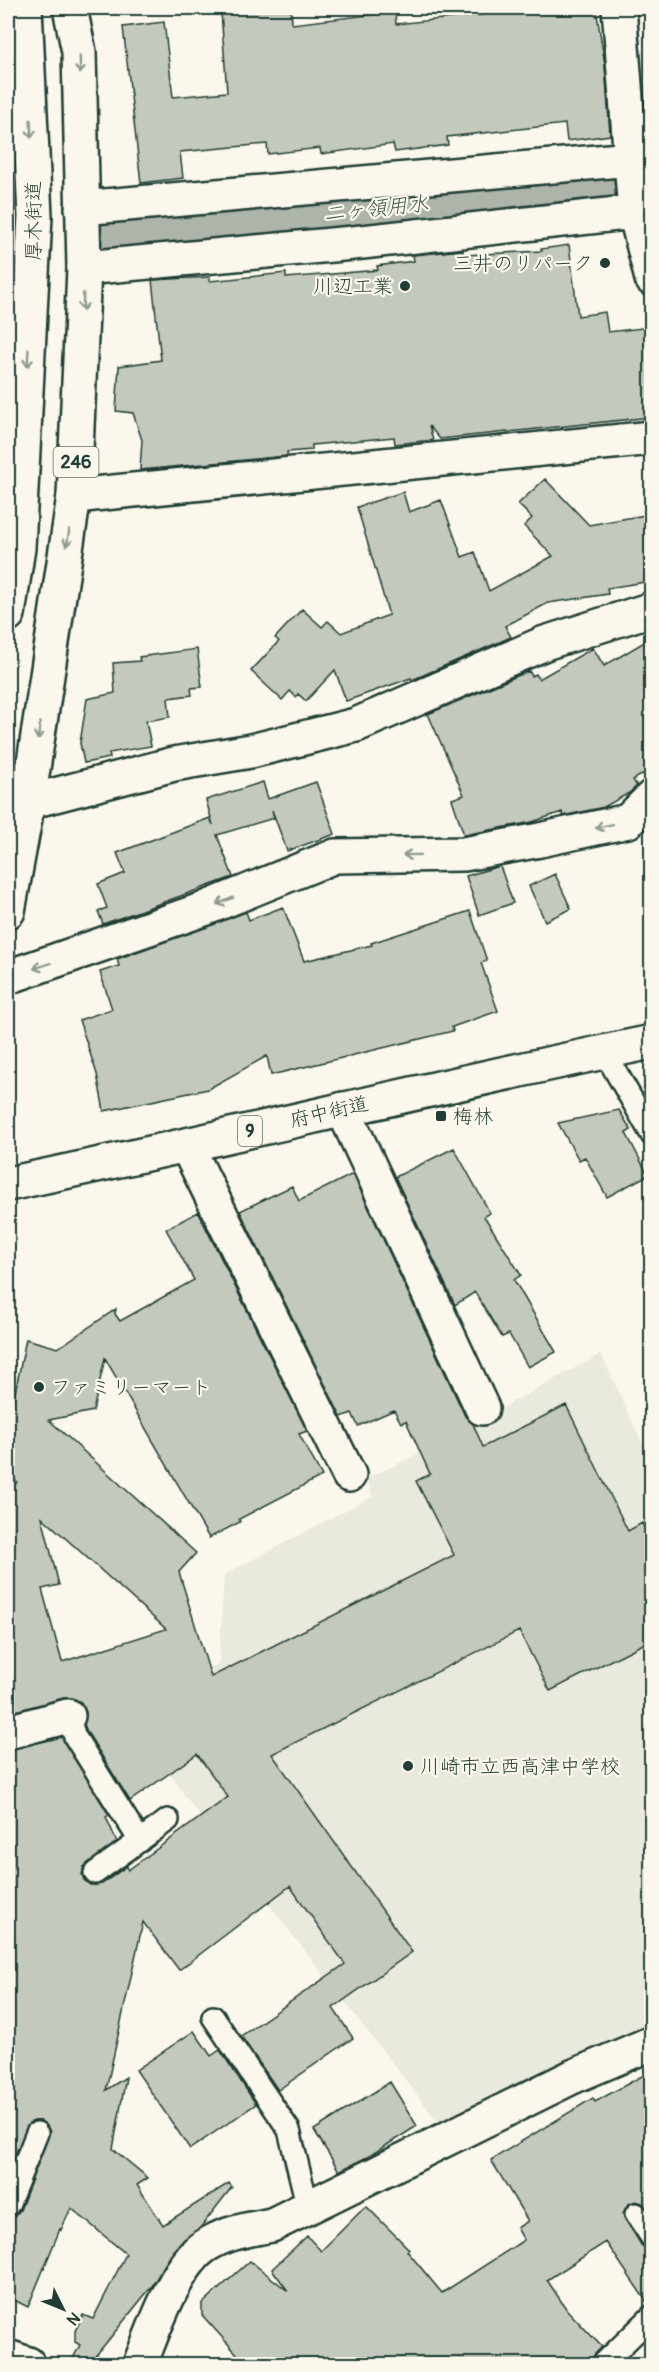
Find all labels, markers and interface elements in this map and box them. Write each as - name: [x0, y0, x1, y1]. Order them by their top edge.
- one-way arrow: [74, 55, 85, 74]
- one-way arrow: [26, 118, 37, 138]
- street label: 厚木街道: [21, 181, 46, 261]
- water label: 二ヶ領用水: [322, 190, 430, 228]
- place label: 三井のリパーク: [453, 251, 593, 276]
- marker: 三井のリパーク: [598, 256, 612, 270]
- place label: 川辺工業: [313, 274, 393, 299]
- marker: 川辺工業: [398, 279, 412, 293]
- one-way arrow: [77, 291, 88, 311]
- one-way arrow: [22, 348, 33, 368]
- road number: 246: [54, 447, 98, 477]
- one-way arrow: [62, 528, 73, 548]
- one-way arrow: [33, 721, 44, 740]
- one-way arrow: [595, 821, 614, 832]
- one-way arrow: [402, 849, 422, 861]
- one-way arrow: [217, 896, 235, 907]
- one-way arrow: [33, 961, 51, 972]
- street label: 府中街道: [287, 1091, 371, 1133]
- place label: 梅林: [453, 1104, 493, 1129]
- marker: 梅林: [434, 1109, 448, 1123]
- road number: 9: [238, 1116, 262, 1146]
- place label: ファミリーマート: [51, 1375, 211, 1400]
- marker: ファミリーマート: [32, 1380, 46, 1394]
- place label: 川崎市立西高津中学校: [420, 1754, 620, 1779]
- marker: 川崎市立西高津中学校: [401, 1759, 415, 1773]
- north arrow: [33, 2279, 93, 2339]
- text: N: [62, 2308, 84, 2329]

